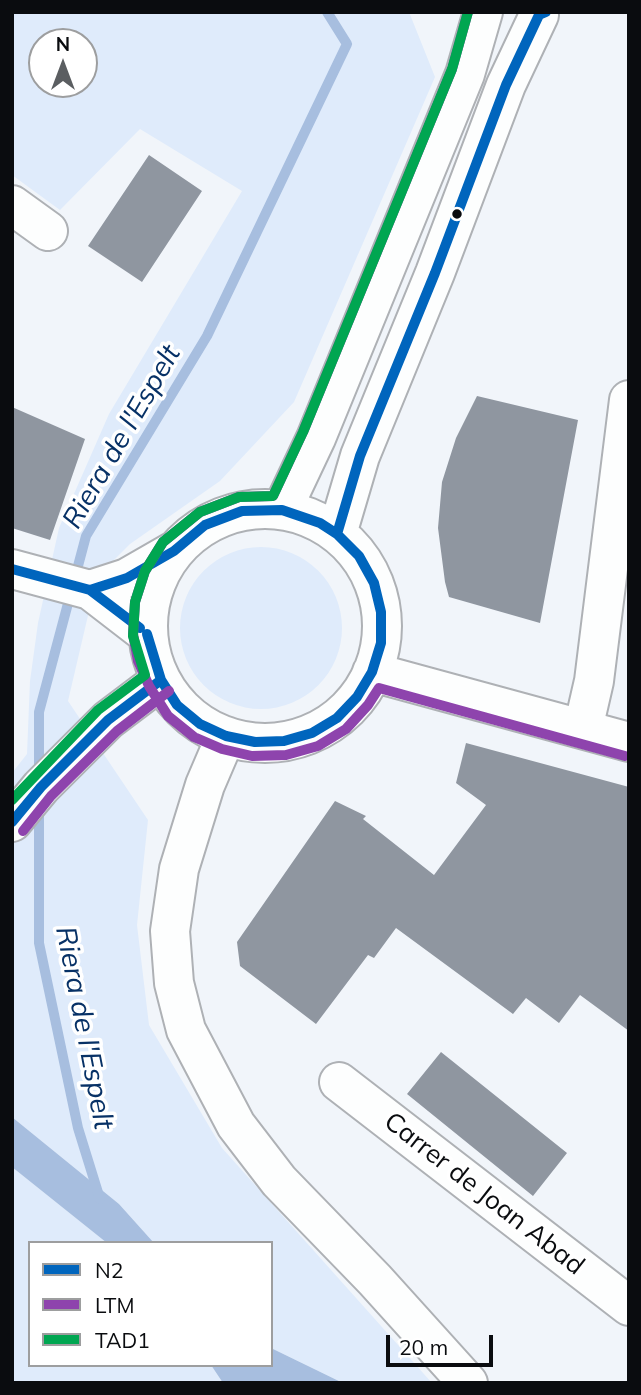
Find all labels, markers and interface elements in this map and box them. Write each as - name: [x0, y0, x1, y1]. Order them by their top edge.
- north arrow: [28, 28, 98, 98]
- text: N: [56, 32, 70, 56]
- unlabelled marker: [450, 207, 464, 221]
- water label: Riera de l'Espelt: [56, 339, 188, 535]
- water label: Riera de l'Espelt: [48, 924, 120, 1132]
- street label: Carrer de Joan Abad: [378, 1106, 590, 1282]
- legend: [28, 1241, 273, 1367]
- text: N2: [95, 1257, 123, 1283]
- text: LTM: [95, 1292, 134, 1318]
- scale bar: [389, 1322, 496, 1366]
- text: TAD1: [95, 1327, 150, 1353]
- text: 20 m: [399, 1334, 448, 1360]

